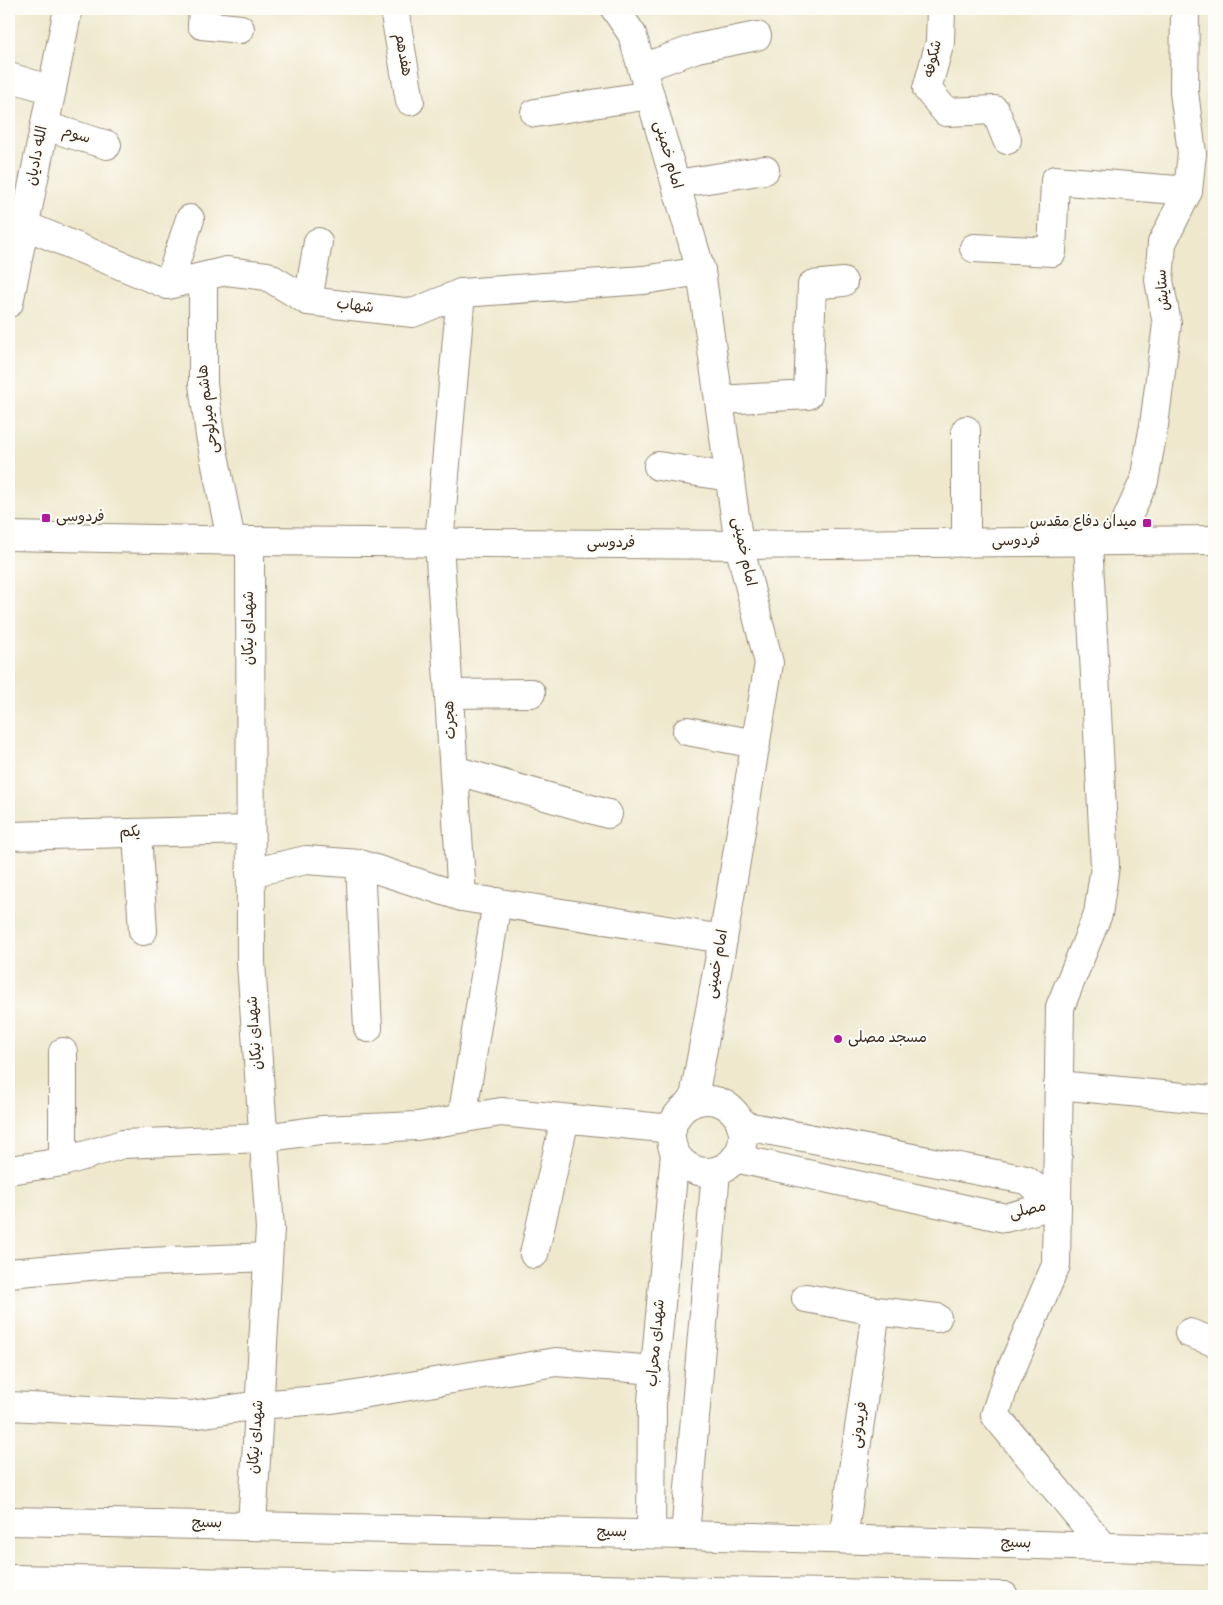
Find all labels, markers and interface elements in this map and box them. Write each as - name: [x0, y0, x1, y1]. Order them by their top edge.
- street label: هفدهم: [387, 32, 417, 78]
- street label: شکوفه: [919, 38, 949, 80]
- street label: امام خمینی: [647, 118, 687, 192]
- street label: سوم: [59, 121, 93, 151]
- street label: الله دادیان: [21, 124, 55, 188]
- street label: ستایش: [1151, 268, 1177, 312]
- street label: شهاب: [335, 294, 375, 320]
- street label: هاشم میرلوحی: [193, 363, 225, 455]
- place label: فردوسی: [56, 507, 105, 529]
- marker: فردوسی: [40, 512, 52, 524]
- place label: میدان دفاع مقدس: [1030, 512, 1137, 534]
- street label: امام خمینی: [725, 515, 761, 589]
- marker: میدان دفاع مقدس: [1141, 517, 1153, 529]
- street label: فردوسی: [992, 531, 1040, 553]
- street label: فردوسی: [587, 533, 635, 555]
- street label: شهدای نیکان: [239, 591, 261, 665]
- street label: هجرت: [439, 700, 463, 740]
- street label: یکم: [119, 822, 141, 844]
- street label: امام خمینی: [701, 928, 735, 1000]
- street label: شهدای نیکان: [242, 995, 270, 1071]
- place label: مسجد مصلی: [848, 1028, 927, 1050]
- marker: مسجد مصلی: [832, 1033, 844, 1045]
- street label: مصلی: [1007, 1196, 1049, 1226]
- street label: شهدای محراب: [642, 1298, 672, 1388]
- street label: شهدای نیکان: [243, 1399, 271, 1475]
- street label: فریدونی: [846, 1400, 874, 1450]
- street label: بسیج: [192, 1513, 222, 1535]
- street label: بسیج: [597, 1522, 627, 1544]
- street label: بسیج: [1000, 1532, 1032, 1556]

